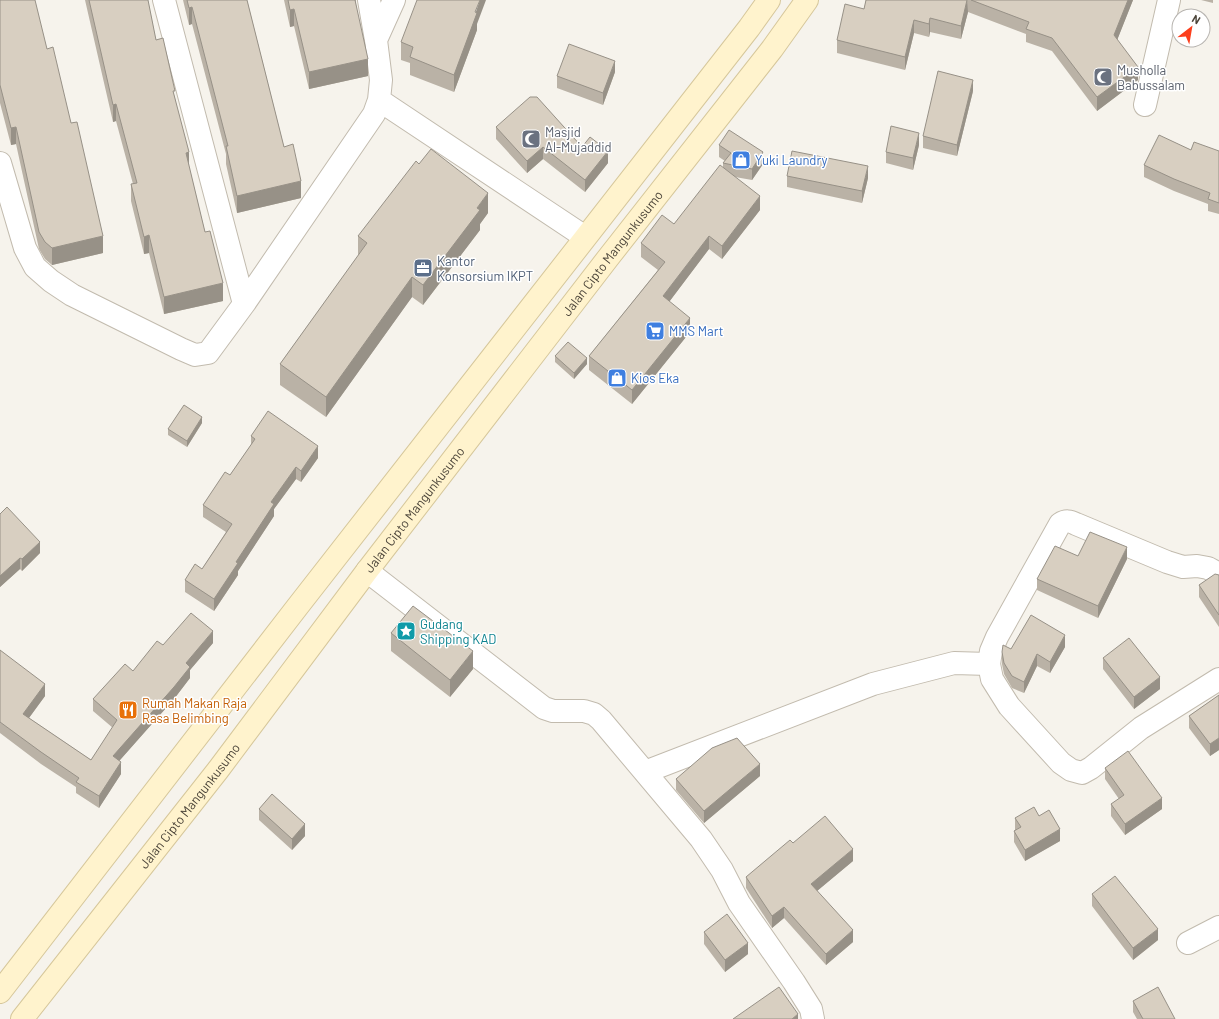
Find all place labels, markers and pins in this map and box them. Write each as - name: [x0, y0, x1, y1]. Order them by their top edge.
- place label: Musholla Babussalam: [1117, 62, 1185, 93]
- mosque icon: Musholla Babussalam: [1092, 66, 1114, 88]
- place label: Masjid Al-Mujaddid: [545, 124, 612, 155]
- mosque icon: Masjid Al-Mujaddid: [520, 128, 542, 150]
- shop icon: Yuki Laundry: [730, 149, 752, 171]
- place label: Yuki Laundry: [755, 152, 828, 168]
- place label: Kantor Konsorsium IKPT: [437, 253, 533, 284]
- office icon: Kantor Konsorsium IKPT: [412, 257, 434, 279]
- supermarket icon: MMS Mart: [644, 320, 666, 342]
- place label: MMS Mart: [669, 323, 723, 339]
- shop icon: Kios Eka: [606, 367, 628, 389]
- place label: Kios Eka: [631, 370, 679, 386]
- place label: Gudang Shipping KAD: [420, 616, 496, 647]
- place icon: Gudang Shipping KAD: [395, 620, 417, 642]
- place label: Rumah Makan Raja Rasa Belimbing: [142, 695, 247, 726]
- restaurant icon: Rumah Makan Raja Rasa Belimbing: [117, 699, 139, 721]

